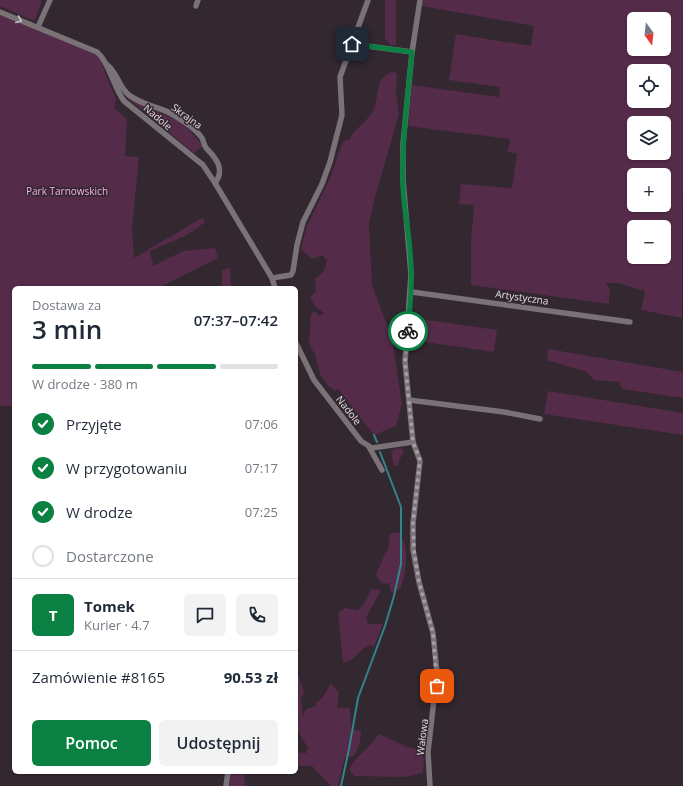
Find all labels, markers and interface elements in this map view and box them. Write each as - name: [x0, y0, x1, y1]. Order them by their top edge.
- north arrow: [627, 12, 671, 56]
- map controls: [627, 12, 671, 264]
- one-way arrow: [16, 15, 23, 23]
- pin: [335, 27, 369, 61]
- icon: home: [341, 33, 363, 55]
- button: locate: [627, 64, 671, 108]
- street label: Skrajna: [169, 100, 205, 132]
- street label: Nadole: [141, 101, 176, 133]
- button: layers: [627, 116, 671, 160]
- button: +: [627, 168, 671, 212]
- park label: Park Tarnowskich: [26, 184, 108, 198]
- button: −: [627, 220, 671, 264]
- street label: Artystyczna: [495, 286, 549, 308]
- text: Dostawa za: [32, 296, 101, 314]
- text: 07:37–07:42: [194, 310, 278, 330]
- text: 3 min: [32, 311, 102, 347]
- courier: [388, 311, 428, 351]
- icon: bike: [397, 320, 419, 342]
- text: W drodze · 380 m: [32, 375, 138, 393]
- street label: Nadole: [333, 393, 365, 428]
- icon: check: [32, 413, 54, 435]
- text: Przyjęte: [66, 414, 122, 434]
- text: 07:06: [245, 415, 278, 433]
- icon: check: [32, 457, 54, 479]
- text: W przygotowaniu: [66, 458, 187, 478]
- text: 07:17: [245, 459, 278, 477]
- icon: check: [32, 501, 54, 523]
- text: W drodze: [66, 502, 133, 522]
- text: 07:25: [245, 503, 278, 521]
- text: Dostarczone: [66, 546, 154, 566]
- button: chat: [184, 594, 226, 636]
- button: phone: [236, 594, 278, 636]
- text: Tomek: [84, 596, 135, 616]
- text: T: [49, 605, 57, 625]
- text: Kurier · 4.7: [84, 616, 150, 634]
- text: Zamówienie #8165: [32, 667, 165, 687]
- text: 90.53 zł: [224, 667, 278, 687]
- pin: [420, 669, 454, 703]
- icon: bag: [426, 675, 448, 697]
- street label: Wałowa: [413, 718, 431, 756]
- button: Pomoc: [32, 720, 151, 766]
- button: Udostępnij: [159, 720, 278, 766]

